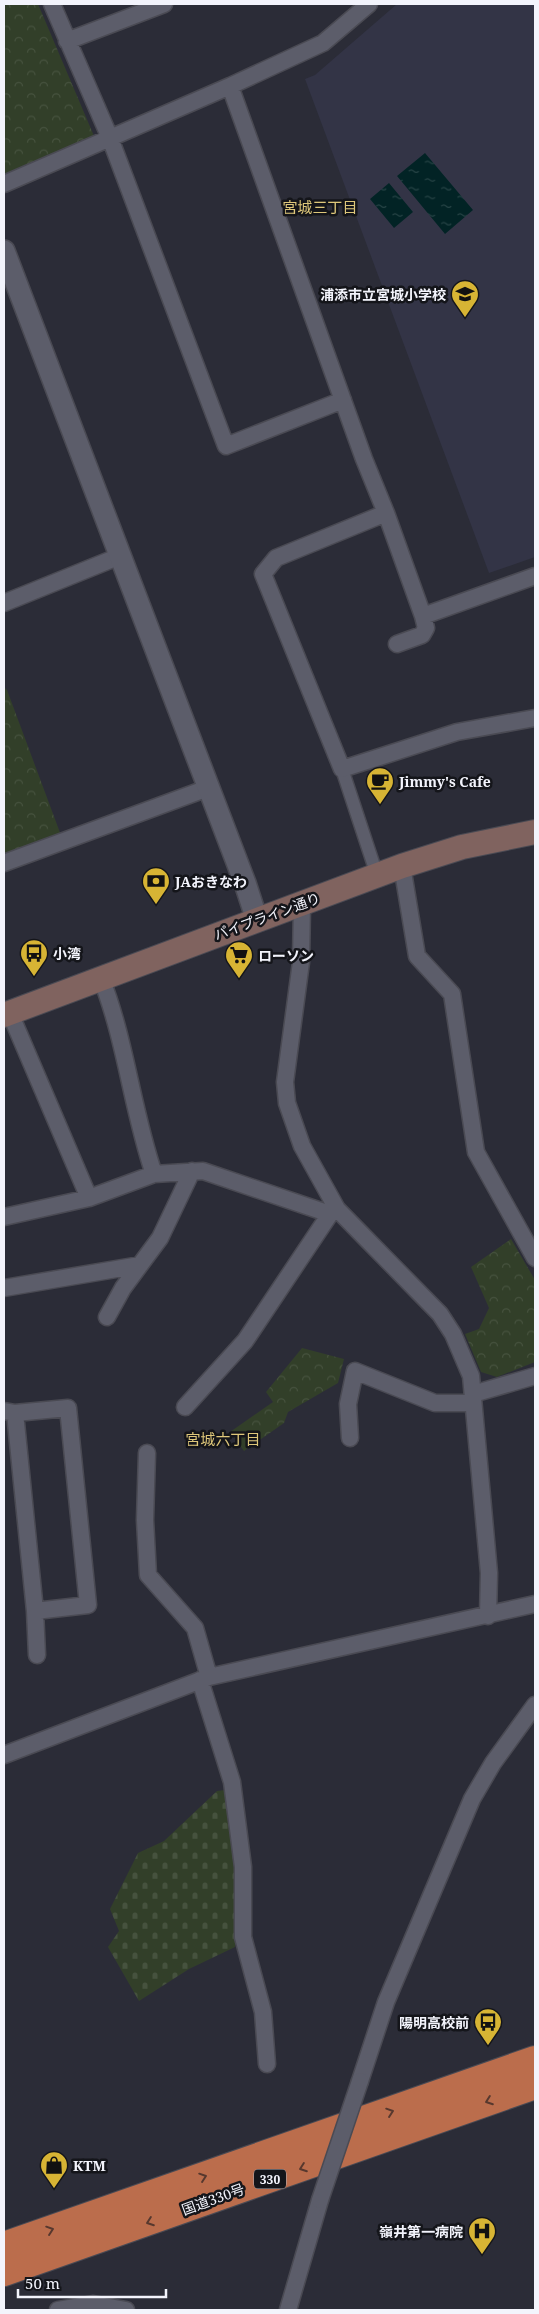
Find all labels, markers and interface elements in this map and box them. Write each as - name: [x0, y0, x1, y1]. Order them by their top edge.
- district label: 宮城三丁目: [282, 197, 358, 217]
- school or university icon: 浦添市立宮城小学校: [450, 279, 480, 318]
- place label: 浦添市立宮城小学校: [320, 285, 446, 304]
- cafe icon: Jimmy's Cafe: [365, 766, 395, 805]
- place label: Jimmy's Cafe: [398, 772, 491, 791]
- bank icon: JAおきなわ: [141, 866, 171, 905]
- place label: JAおきなわ: [174, 872, 247, 891]
- street label: パイプライン通り: [211, 888, 323, 944]
- bus stop icon: 小湾: [19, 938, 49, 977]
- supermarket icon: ローソン: [224, 940, 254, 979]
- place label: 小湾: [53, 944, 81, 963]
- place label: ローソン: [258, 946, 314, 965]
- district label: 宮城六丁目: [185, 1429, 261, 1449]
- bus stop icon: 陽明高校前: [473, 2007, 503, 2046]
- place label: 陽明高校前: [399, 2013, 469, 2032]
- one-way arrow: [486, 2096, 494, 2106]
- one-way arrow: [385, 2108, 394, 2118]
- shop icon: KTM: [39, 2150, 69, 2189]
- place label: KTM: [73, 2156, 106, 2175]
- one-way arrow: [299, 2162, 308, 2172]
- road number: 330: [254, 2170, 286, 2188]
- one-way arrow: [199, 2173, 207, 2183]
- street label: 国道330号: [179, 2179, 247, 2219]
- one-way arrow: [146, 2216, 155, 2226]
- hospital icon: 嶺井第一病院: [467, 2216, 497, 2255]
- place label: 嶺井第一病院: [379, 2222, 463, 2241]
- one-way arrow: [45, 2226, 54, 2236]
- scale bar: [18, 2266, 165, 2298]
- text: 50 m: [25, 2273, 60, 2293]

